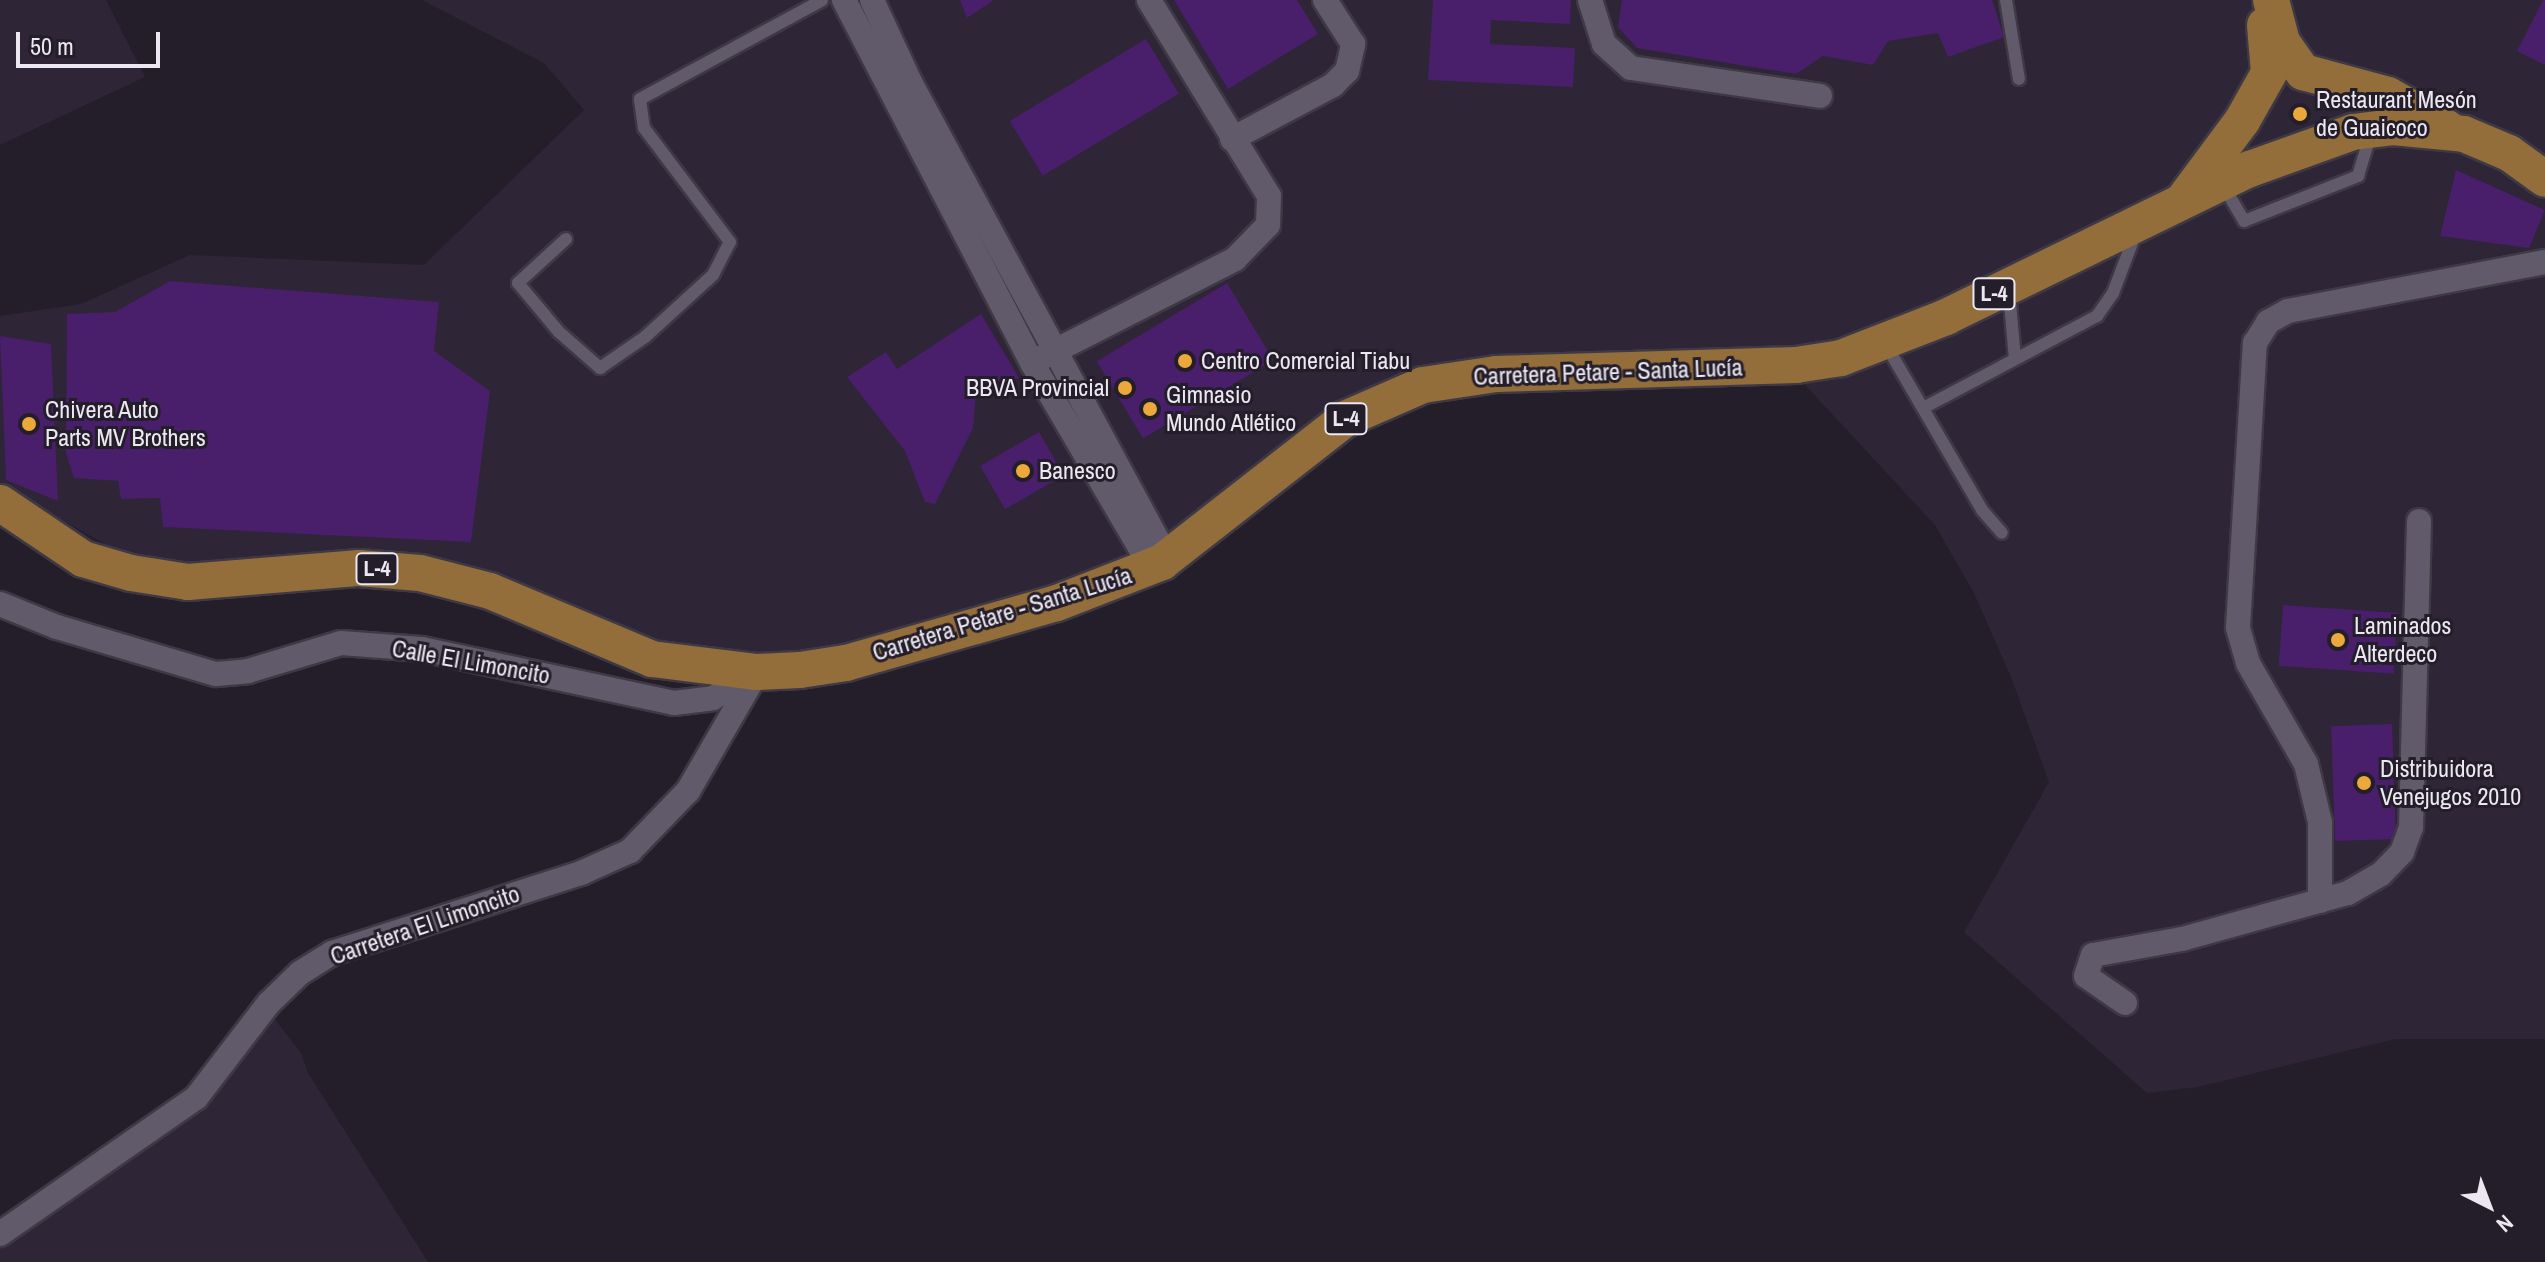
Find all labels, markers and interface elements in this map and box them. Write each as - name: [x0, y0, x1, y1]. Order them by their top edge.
- scale bar: [20, 16, 164, 66]
- text: 50 m: [30, 30, 74, 62]
- place label: Restaurant Mesón de Guaicoco: [2316, 86, 2477, 142]
- marker: Restaurant Mesón de Guaicoco: [2291, 105, 2309, 123]
- road number: L-4: [1972, 276, 2016, 312]
- place label: Centro Comercial Tiabu: [1201, 347, 1411, 375]
- marker: Centro Comercial Tiabu: [1176, 352, 1194, 370]
- street label: Carretera Petare - Santa Lucía: [1473, 353, 1743, 391]
- place label: BBVA Provincial: [965, 374, 1109, 402]
- marker: BBVA Provincial: [1116, 379, 1134, 397]
- place label: Gimnasio Mundo Atlético: [1166, 381, 1297, 437]
- place label: Chivera Auto Parts MV Brothers: [45, 396, 206, 452]
- marker: Gimnasio Mundo Atlético: [1141, 400, 1159, 418]
- road number: L-4: [1324, 401, 1368, 437]
- marker: Chivera Auto Parts MV Brothers: [20, 415, 38, 433]
- place label: Banesco: [1039, 457, 1116, 485]
- marker: Banesco: [1014, 462, 1032, 480]
- road number: L-4: [355, 551, 399, 587]
- street label: Carretera Petare - Santa Lucía: [869, 561, 1135, 667]
- place label: Laminados Alterdeco: [2354, 612, 2451, 668]
- marker: Laminados Alterdeco: [2329, 631, 2347, 649]
- street label: Calle El Limoncito: [390, 634, 552, 690]
- place label: Distribuidora Venejugos 2010: [2380, 755, 2521, 811]
- marker: Distribuidora Venejugos 2010: [2355, 774, 2373, 792]
- street label: Carretera El Limoncito: [327, 879, 523, 971]
- north arrow: [2449, 1166, 2529, 1246]
- text: N: [2490, 1208, 2520, 1239]

